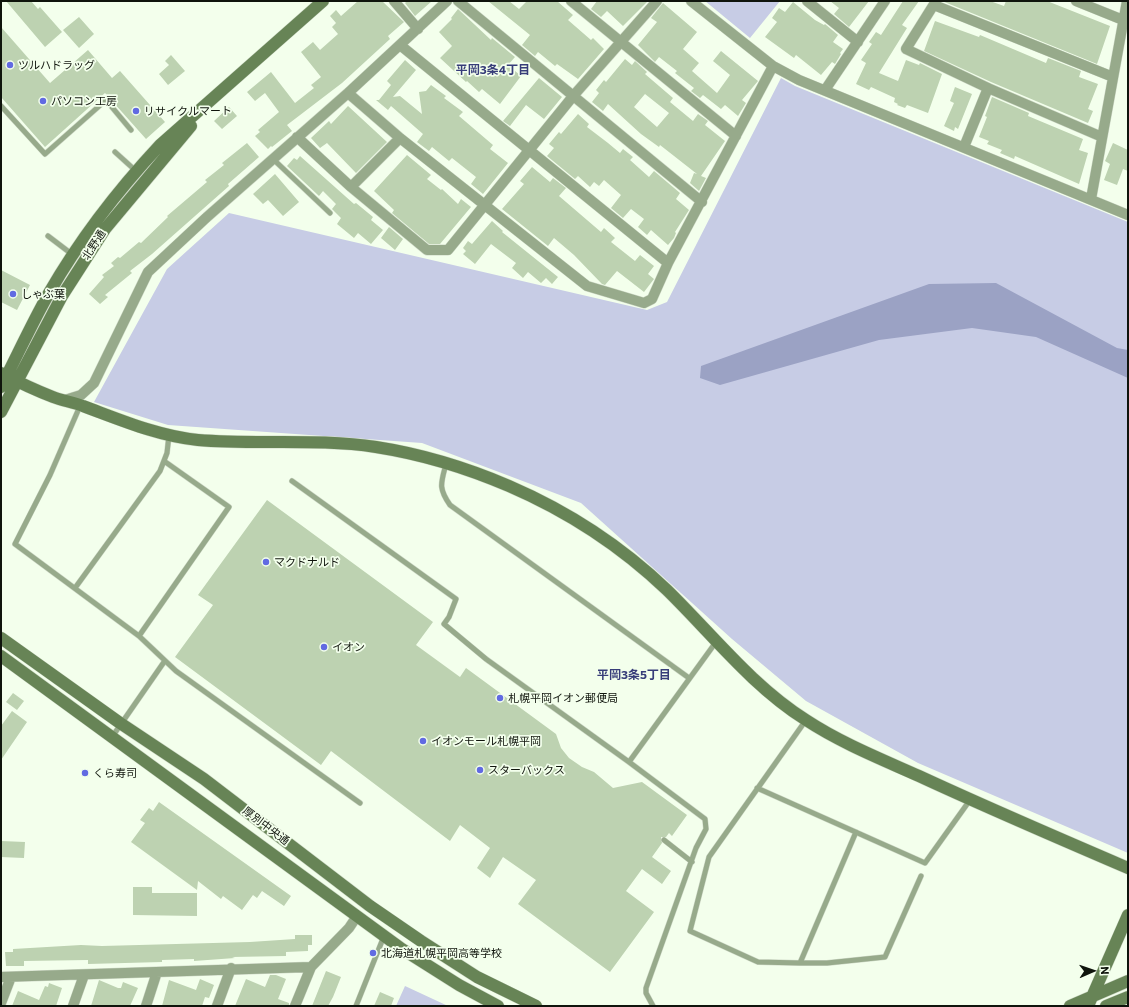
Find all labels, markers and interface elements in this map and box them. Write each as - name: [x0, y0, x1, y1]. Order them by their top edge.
- place label: ツルハドラッグ: [18, 58, 95, 72]
- marker: ツルハドラッグ: [5, 60, 15, 70]
- district label: 平岡3条4丁目: [456, 63, 530, 77]
- place label: パソコン工房: [51, 94, 117, 108]
- marker: パソコン工房: [38, 96, 48, 106]
- place label: リサイクルマート: [144, 104, 232, 118]
- marker: リサイクルマート: [131, 106, 141, 116]
- street label: 北野通: [79, 228, 109, 262]
- place label: しゃぶ葉: [21, 287, 65, 301]
- marker: しゃぶ葉: [8, 289, 18, 299]
- place label: マクドナルド: [274, 555, 340, 569]
- marker: マクドナルド: [261, 557, 271, 567]
- place label: イオン: [332, 640, 365, 654]
- marker: イオン: [319, 642, 329, 652]
- district label: 平岡3条5丁目: [597, 668, 671, 682]
- place label: 札幌平岡イオン郵便局: [508, 691, 618, 705]
- marker: 札幌平岡イオン郵便局: [495, 693, 505, 703]
- place label: イオンモール札幌平岡: [431, 734, 541, 748]
- marker: イオンモール札幌平岡: [418, 736, 428, 746]
- place label: スターバックス: [488, 763, 565, 777]
- marker: スターバックス: [475, 765, 485, 775]
- place label: くら寿司: [93, 766, 137, 780]
- marker: くら寿司: [80, 768, 90, 778]
- street label: 厚別中央通: [240, 804, 292, 848]
- place label: 北海道札幌平岡高等学校: [381, 946, 502, 960]
- marker: 北海道札幌平岡高等学校: [368, 948, 378, 958]
- north arrow: [1073, 951, 1113, 991]
- text: N: [1099, 966, 1112, 975]

